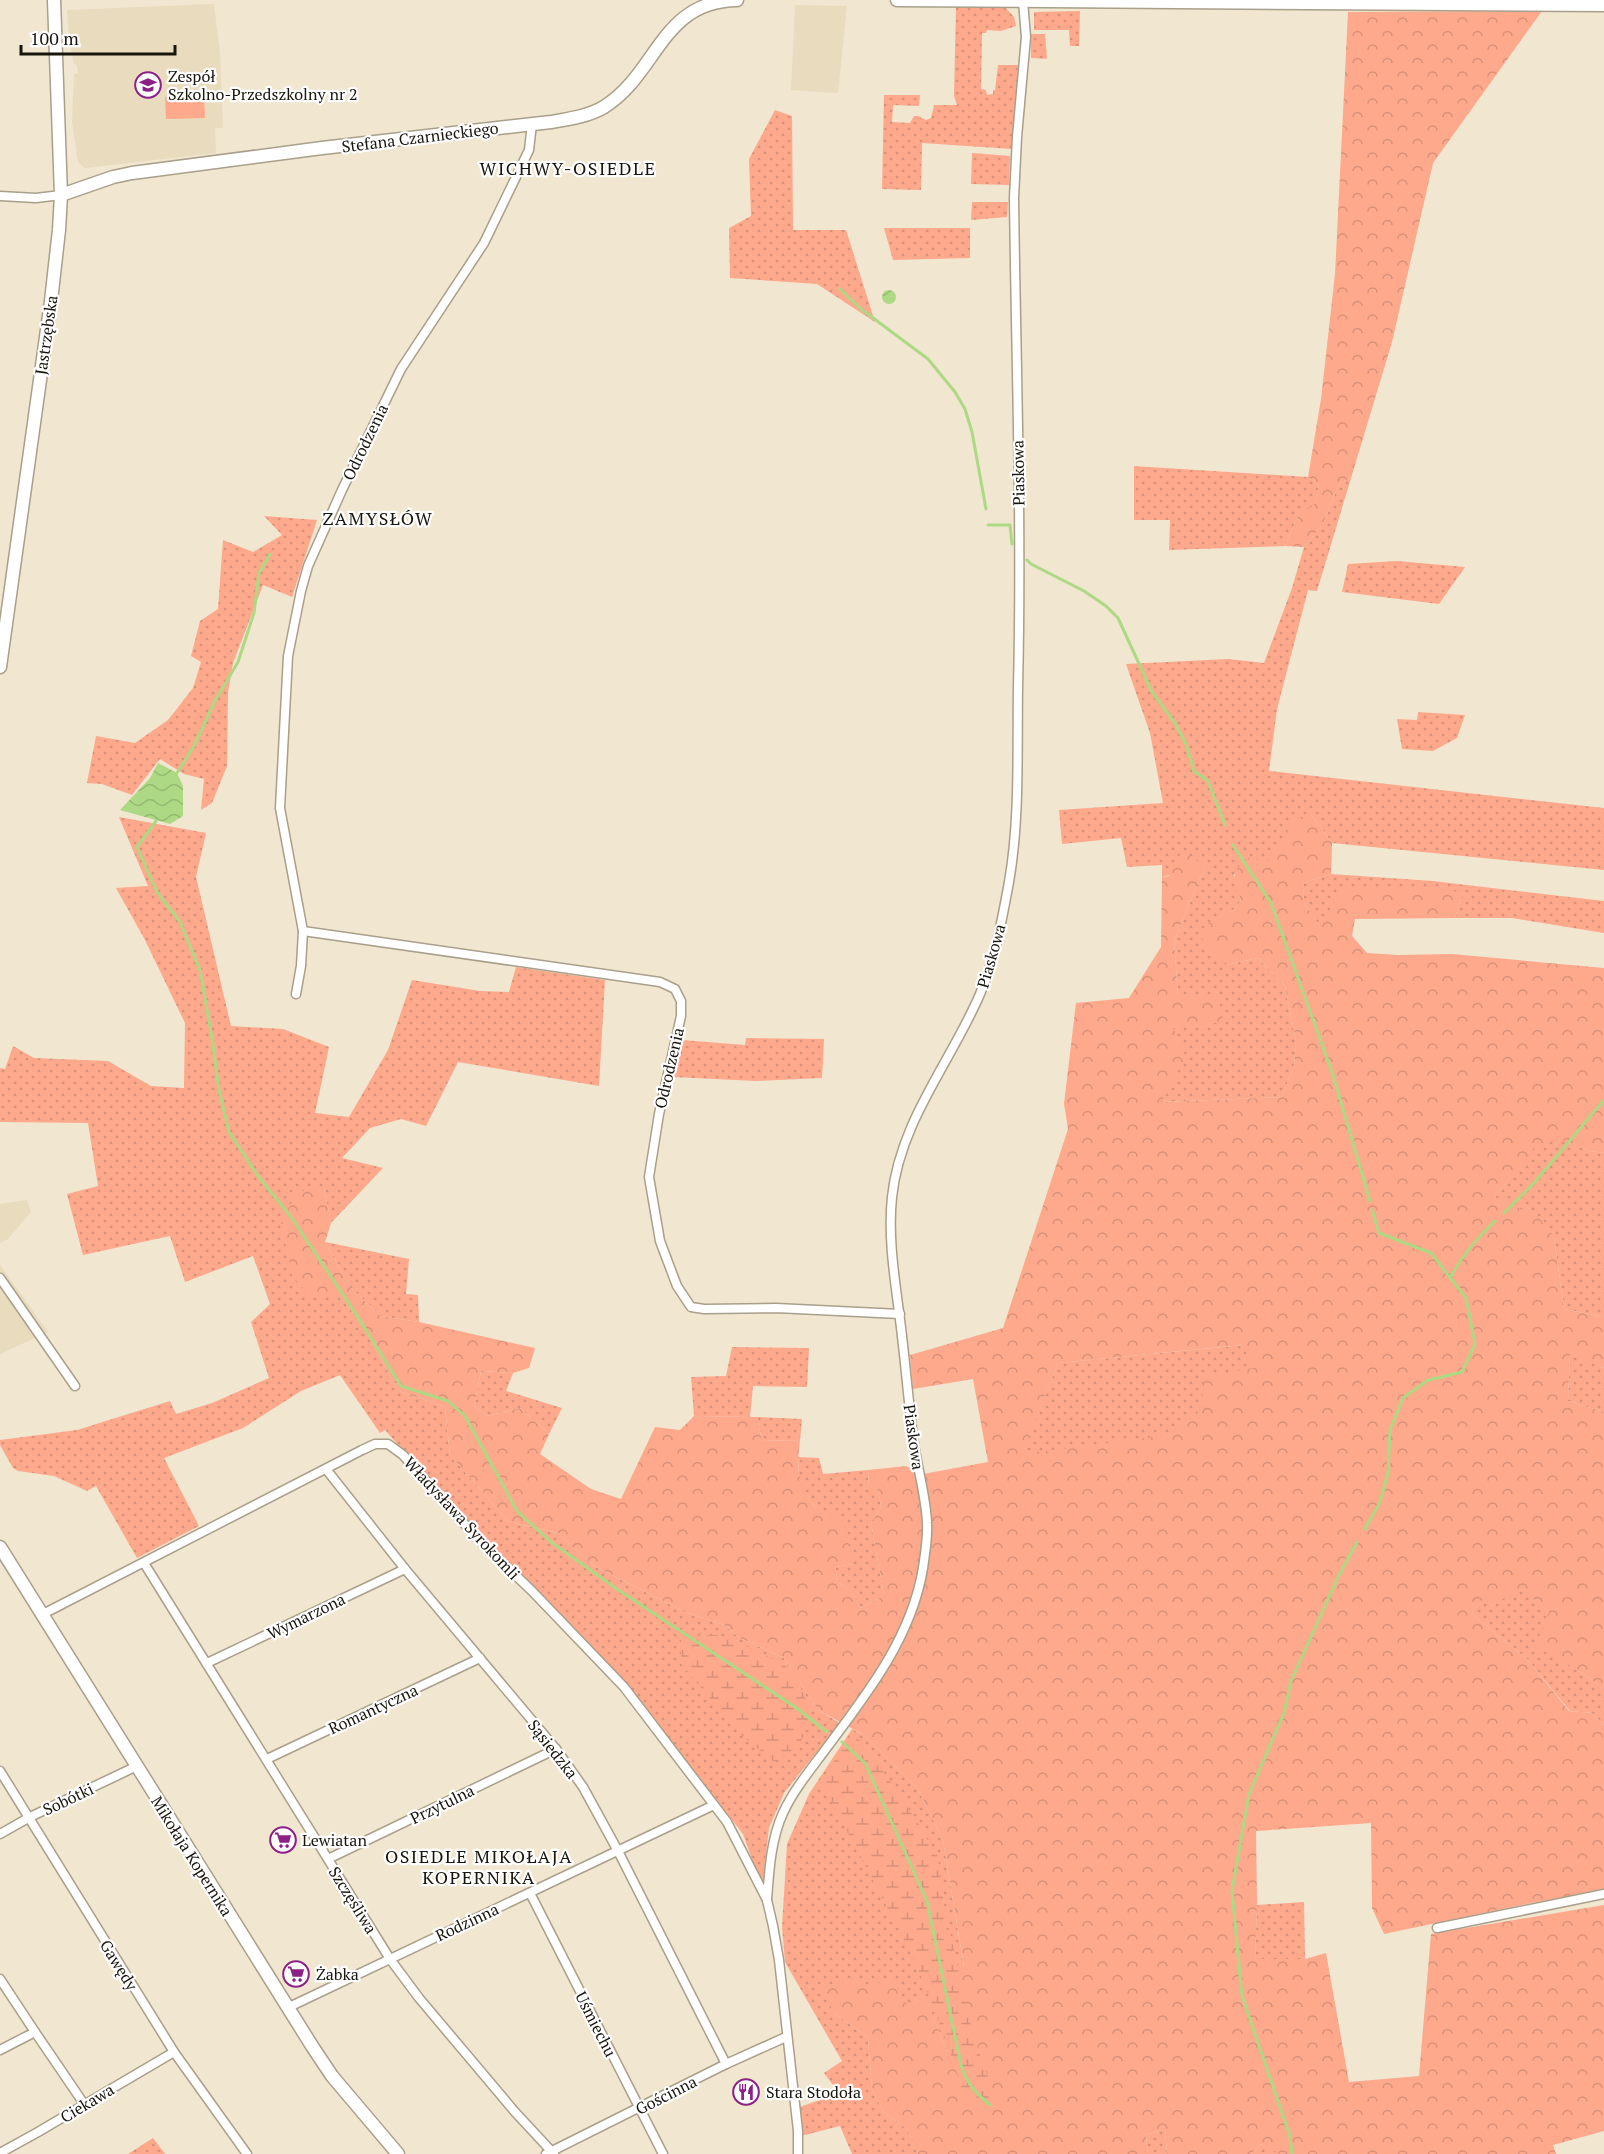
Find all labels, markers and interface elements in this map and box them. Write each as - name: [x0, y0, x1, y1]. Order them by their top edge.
- scale bar: [21, 18, 176, 56]
- text: 100 m: [30, 26, 79, 50]
- place label: Zespół Szkolno-Przedszkolny nr 2: [168, 65, 357, 105]
- school or university icon: Zespół Szkolno-Przedszkolny nr 2: [133, 70, 163, 100]
- street label: Stefana Czarnieckiego: [340, 116, 500, 158]
- district label: WICHWY-OSIEDLE: [480, 156, 656, 180]
- street label: Jastrzębska: [30, 294, 62, 376]
- street label: Odrodzenia: [337, 400, 393, 484]
- street label: Piaskowa: [1006, 440, 1030, 506]
- district label: ZAMYSŁÓW: [323, 506, 433, 530]
- street label: Piaskowa: [971, 921, 1011, 991]
- street label: Odrodzenia: [649, 1025, 689, 1111]
- street label: Piaskowa: [899, 1403, 929, 1471]
- street label: Władysława Syrokomli: [399, 1452, 525, 1585]
- street label: Wymarzona: [263, 1588, 349, 1644]
- street label: Romantyczna: [325, 1679, 421, 1739]
- street label: Sąsiedzka: [523, 1715, 583, 1783]
- street label: Sobótki: [39, 1778, 97, 1820]
- street label: Przytulna: [406, 1779, 478, 1829]
- street label: Mikołaja Kopernika: [146, 1792, 238, 1920]
- supermarket icon: Lewiatan: [268, 1825, 298, 1855]
- place label: Lewiatan: [302, 1829, 367, 1851]
- district label: OSIEDLE MIKOŁAJA KOPERNIKA: [385, 1844, 573, 1889]
- street label: Szczęśliwa: [324, 1862, 382, 1938]
- street label: Rodzinna: [432, 1898, 502, 1946]
- street label: Gawędy: [95, 1936, 144, 1995]
- supermarket icon: Żabka: [281, 1959, 311, 1989]
- place label: Żabka: [316, 1963, 359, 1985]
- street label: Uśmiechu: [570, 1988, 622, 2060]
- street label: Gościnna: [632, 2070, 700, 2120]
- restaurant icon: Stara Stodoła: [731, 2077, 761, 2107]
- street label: Ciekawa: [56, 2078, 118, 2128]
- place label: Stara Stodoła: [766, 2081, 861, 2103]

